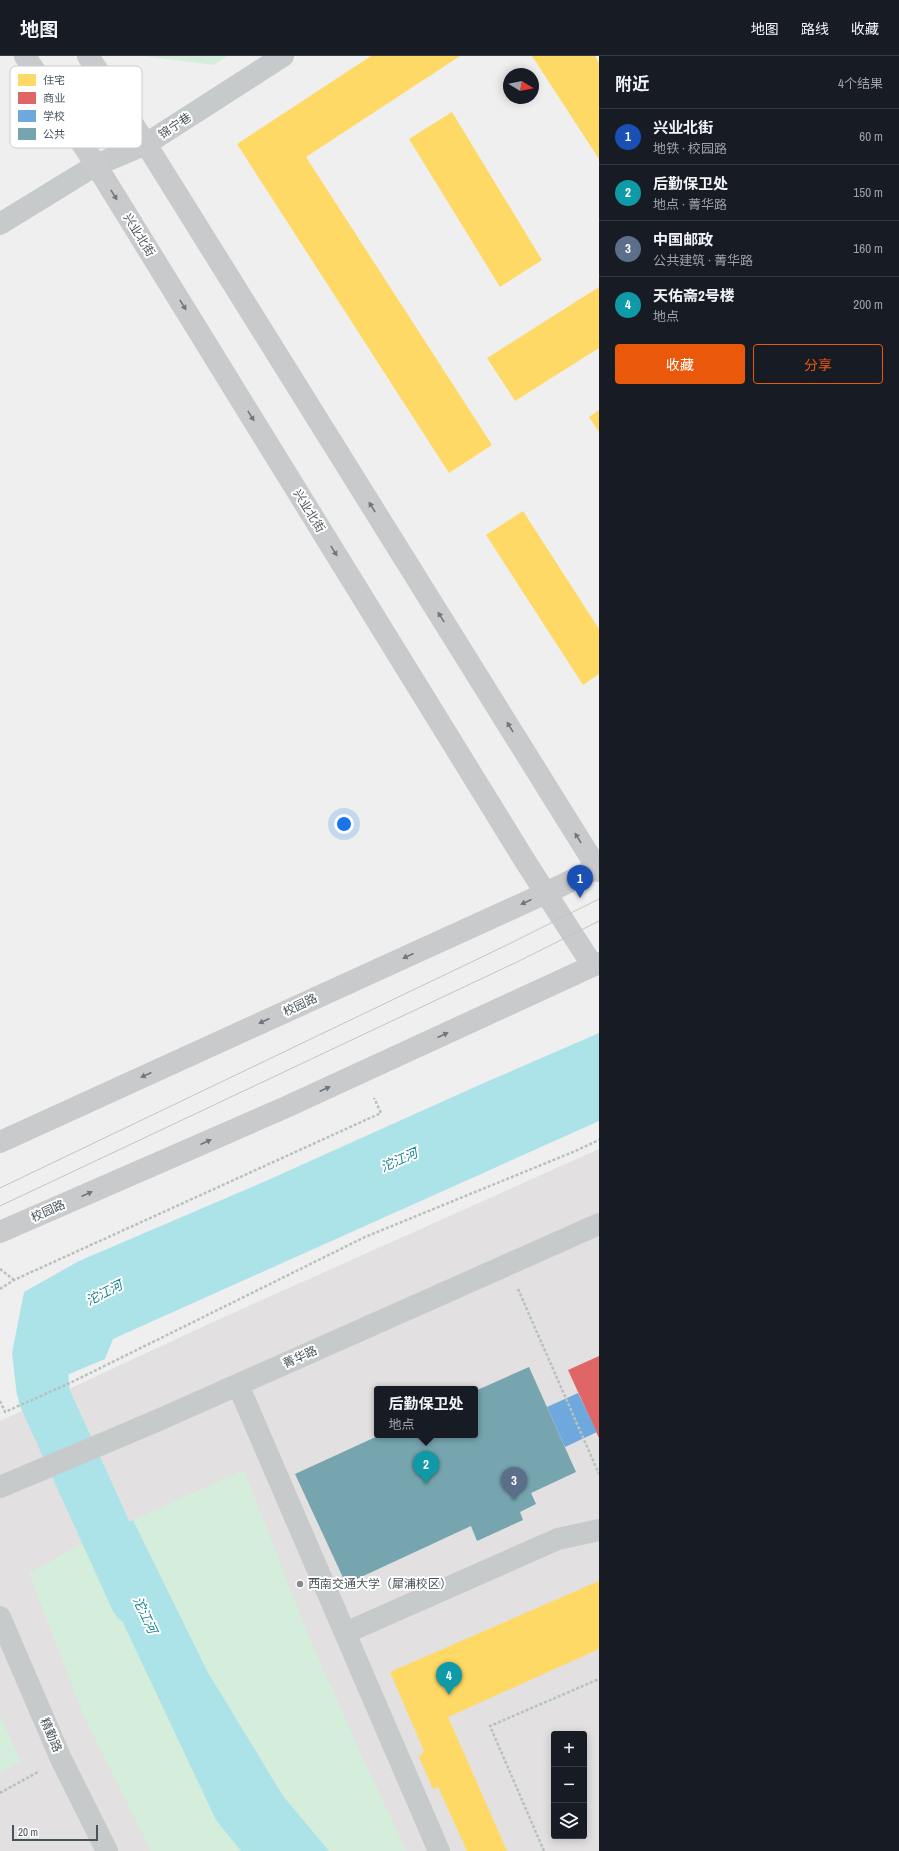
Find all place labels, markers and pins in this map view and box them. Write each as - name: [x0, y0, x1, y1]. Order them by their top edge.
- pin: 1: [567, 865, 593, 898]
- pin: 2: [413, 1451, 439, 1484]
- pin: 3: [501, 1467, 527, 1500]
- place label: 西南交通大学（犀浦校区）: [308, 1576, 452, 1592]
- marker: 西南交通大学（犀浦校区）: [295, 1579, 305, 1589]
- pin: 4: [436, 1662, 462, 1695]

